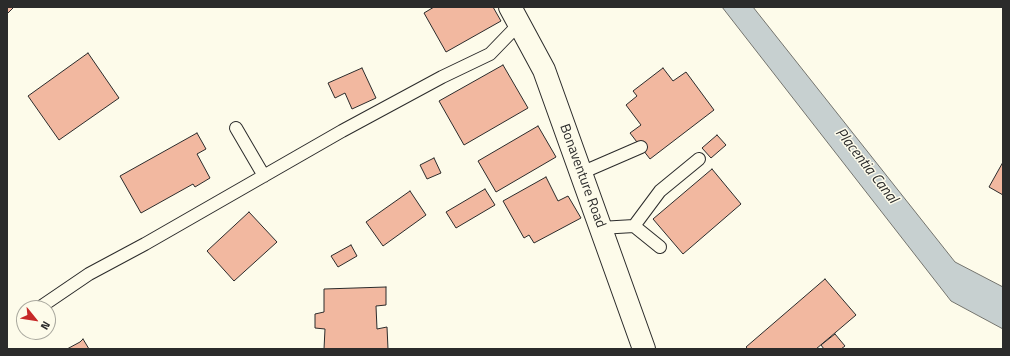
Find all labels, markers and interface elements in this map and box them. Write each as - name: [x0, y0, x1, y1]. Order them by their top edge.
- street label: Bonaventure Road: [555, 122, 609, 230]
- water label: Placentia Canal: [831, 125, 901, 207]
- north arrow: [16, 300, 56, 340]
- text: N: [37, 318, 54, 333]

